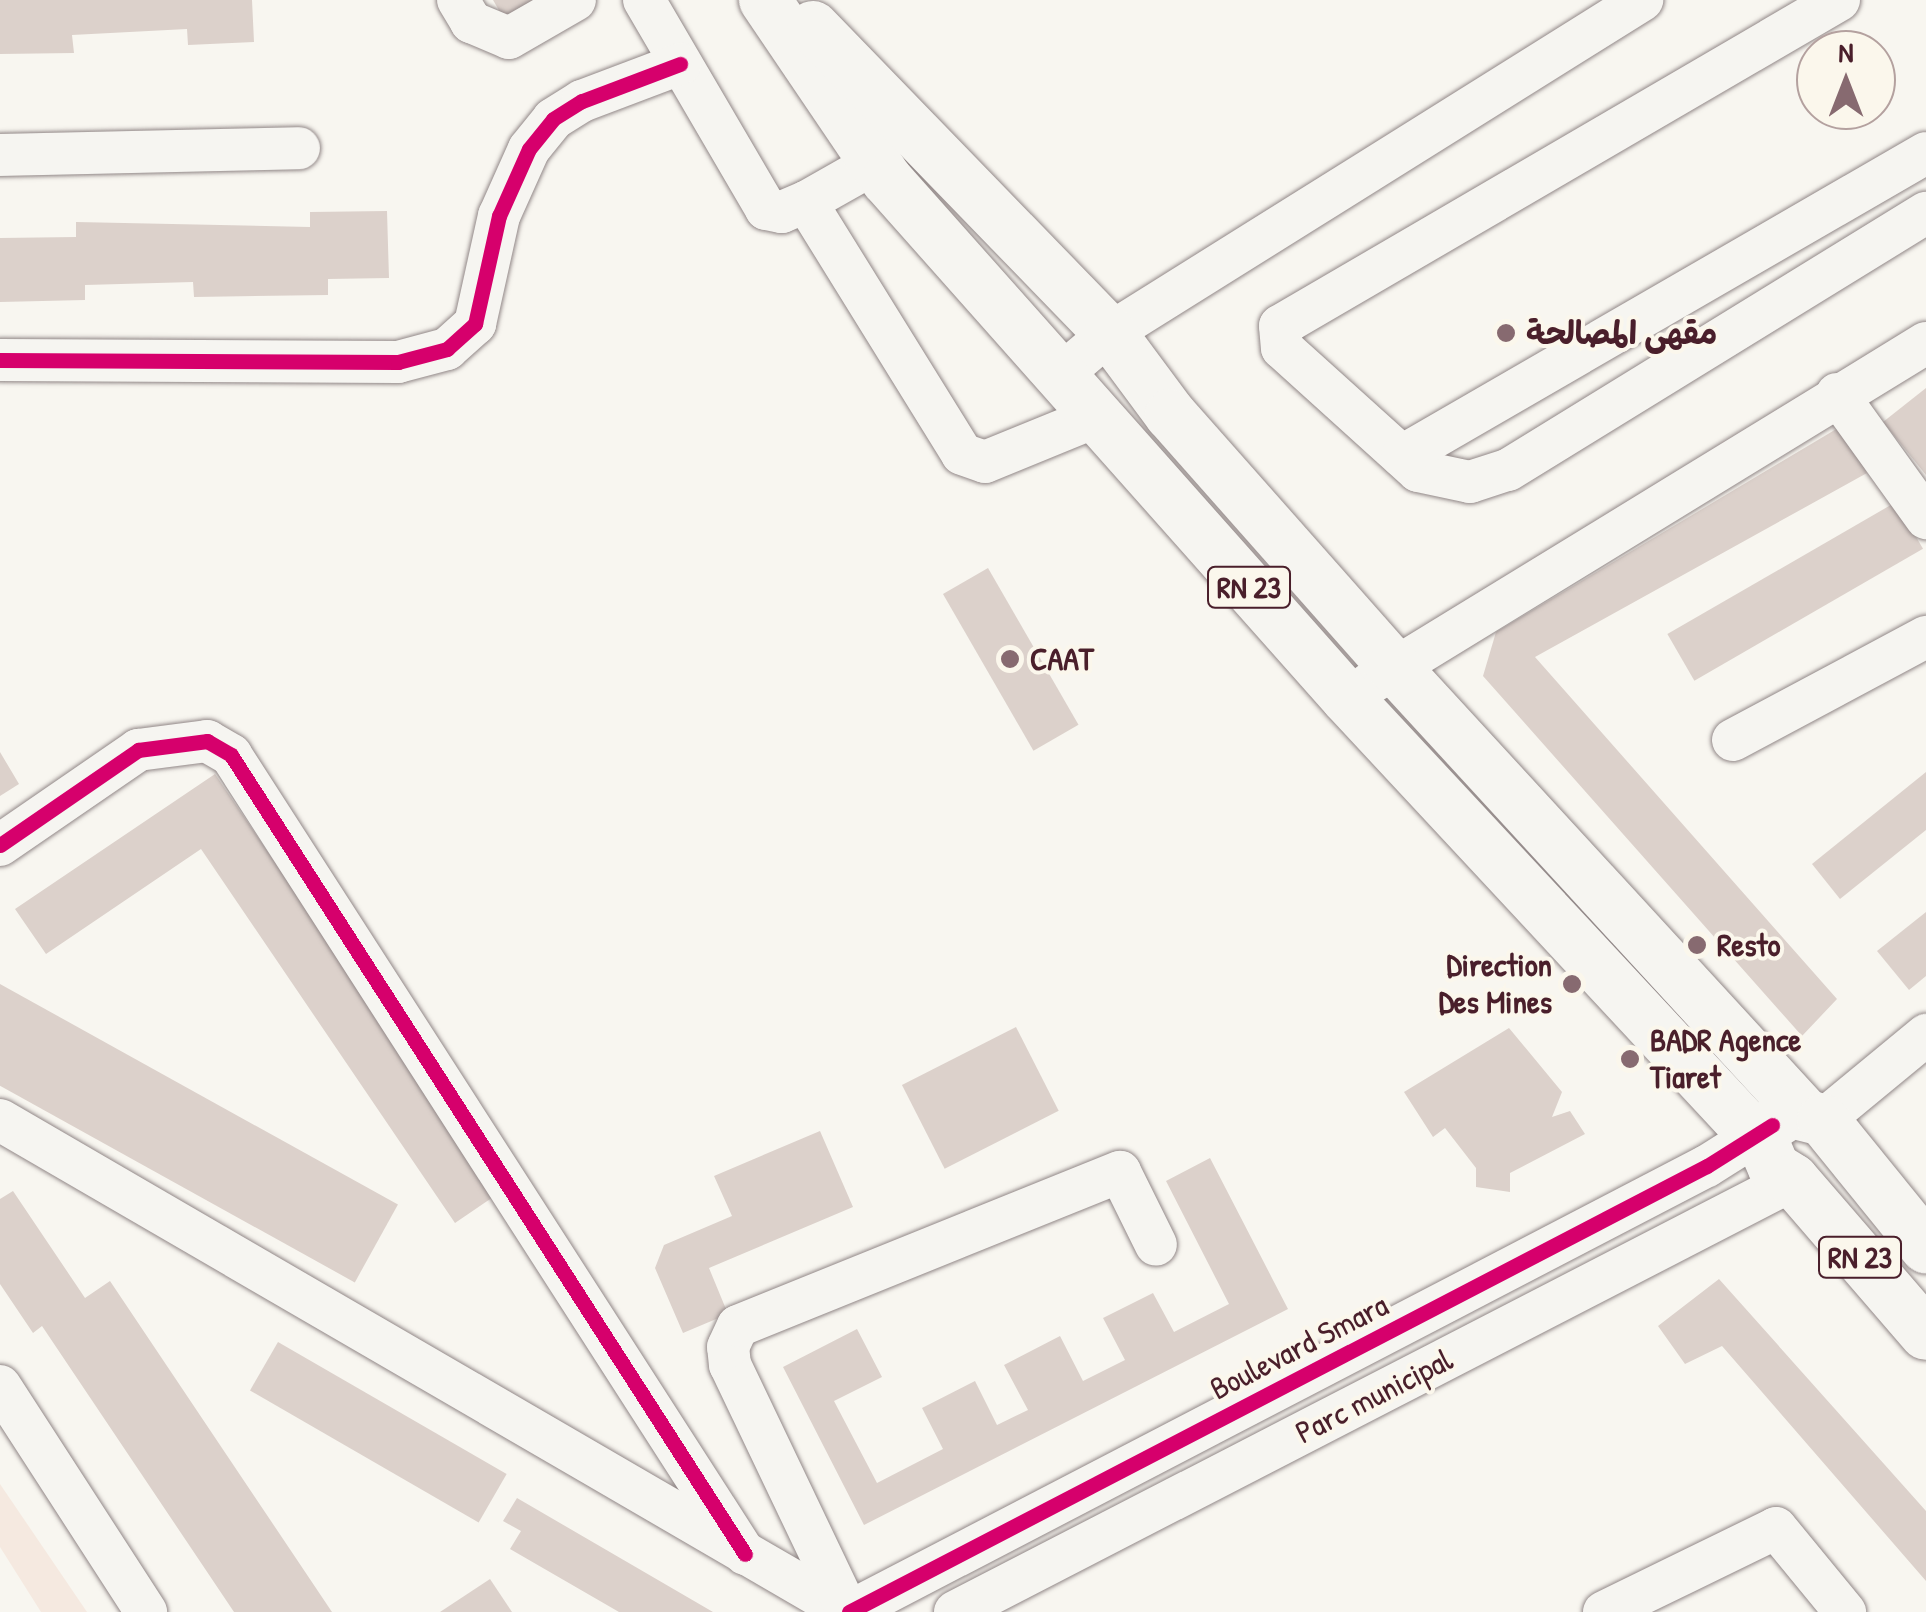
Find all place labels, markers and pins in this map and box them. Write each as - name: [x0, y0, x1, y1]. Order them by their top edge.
- place label: مقهى المصالحة: [1526, 314, 1717, 352]
- marker: مقهى المصالحة: [1495, 322, 1517, 344]
- place label: CAAT: [1030, 640, 1094, 678]
- marker: CAAT: [999, 648, 1021, 670]
- place label: Resto: [1717, 926, 1780, 964]
- marker: Resto: [1686, 934, 1708, 956]
- place label: Direction Des Mines: [1439, 947, 1552, 1022]
- marker: Direction Des Mines: [1561, 973, 1583, 995]
- place label: BADR Agence Tiaret: [1650, 1022, 1801, 1097]
- marker: BADR Agence Tiaret: [1619, 1048, 1641, 1070]

